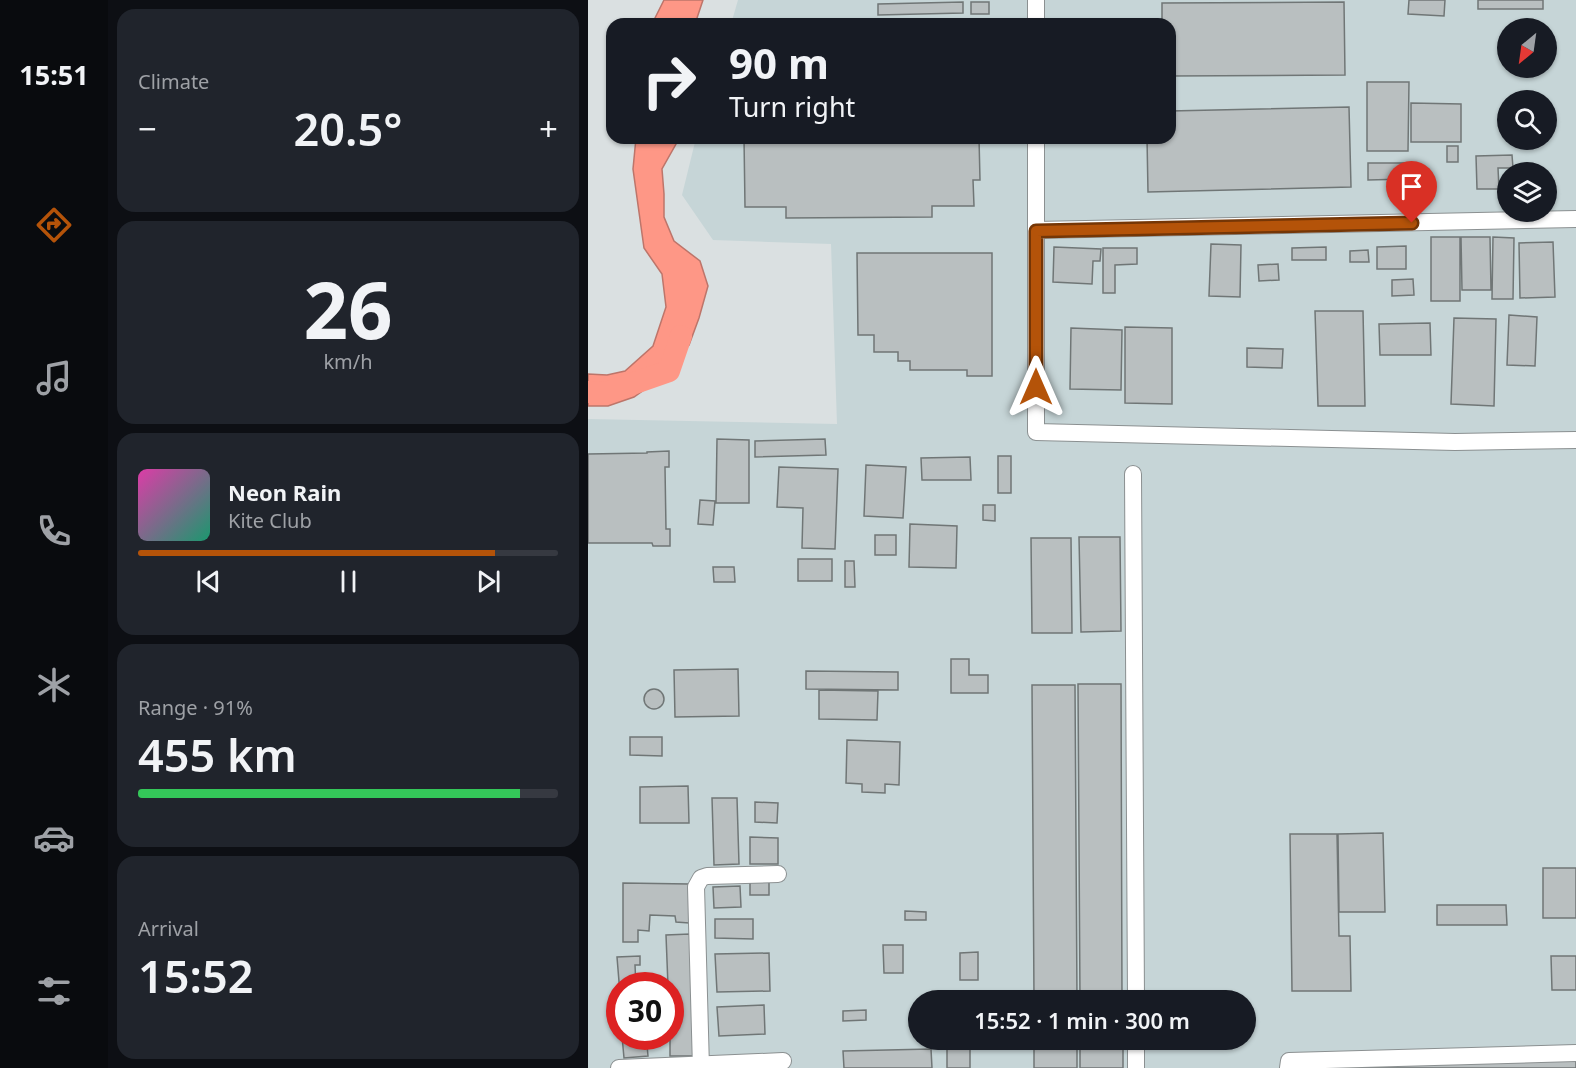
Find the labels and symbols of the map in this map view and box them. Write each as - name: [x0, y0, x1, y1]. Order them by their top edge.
- north arrow: [1497, 18, 1557, 78]
- pin: [1386, 161, 1437, 223]
- position arrow: [1004, 355, 1068, 419]
- speed limit sign: 30: [606, 972, 684, 1050]

